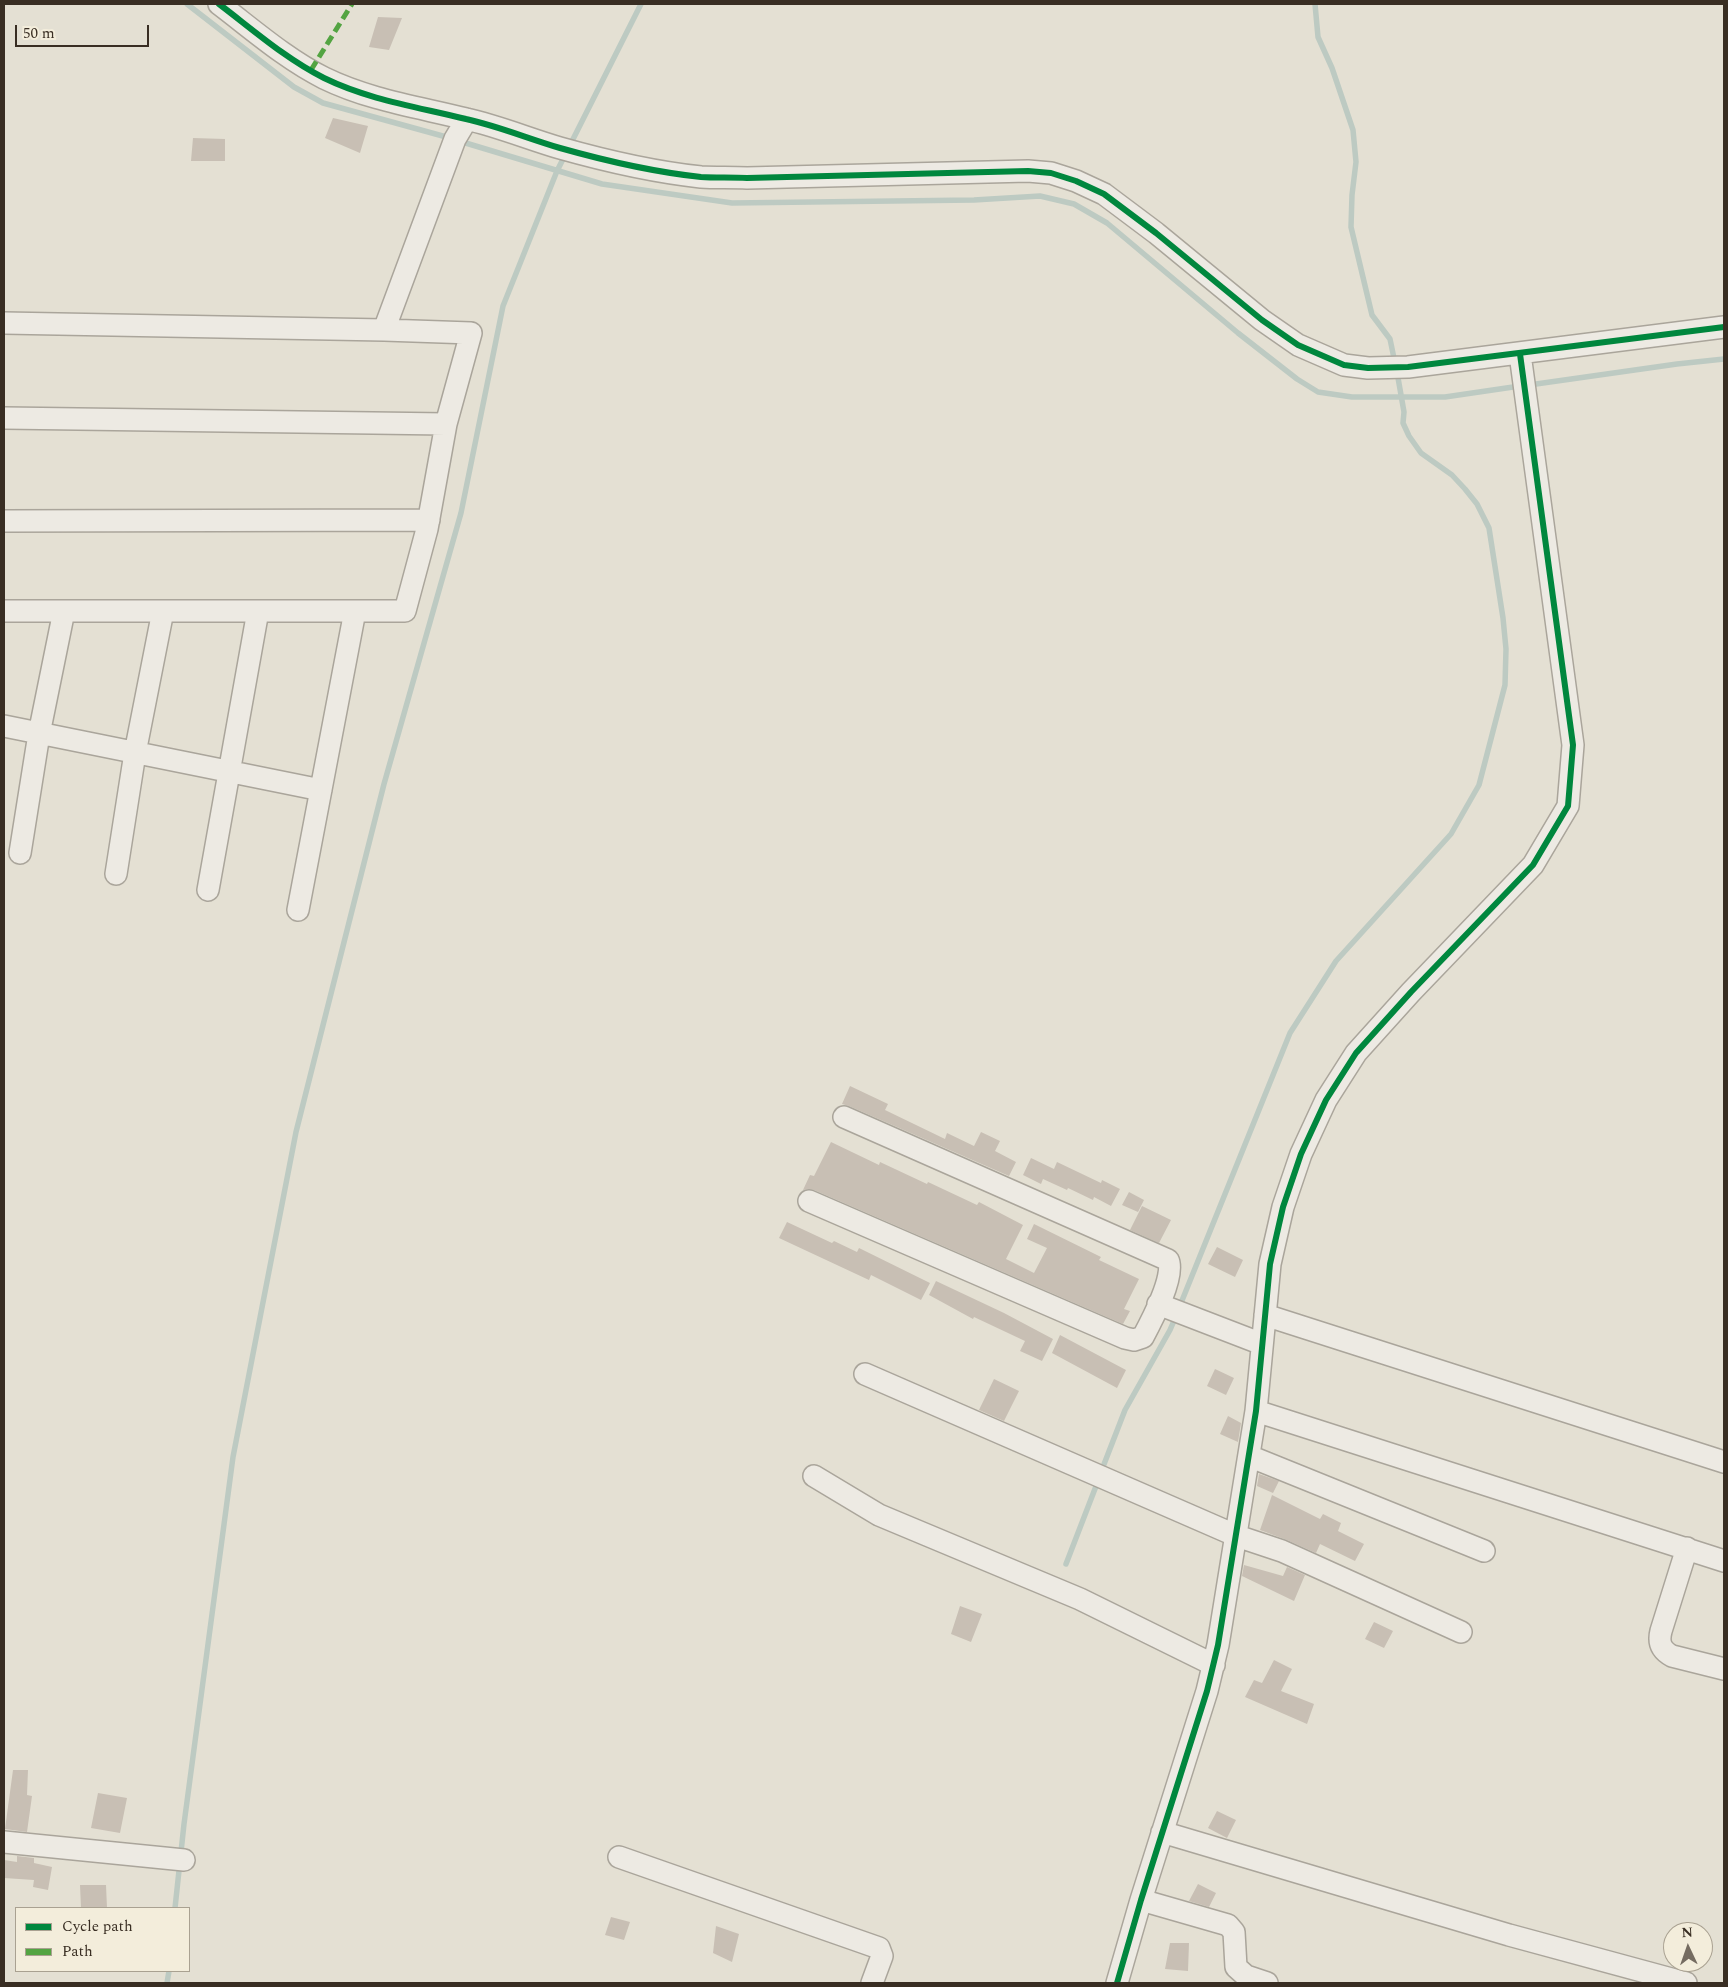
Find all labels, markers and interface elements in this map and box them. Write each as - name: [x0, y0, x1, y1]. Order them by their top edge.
- scale bar: [18, 15, 151, 47]
- text: 50 m: [23, 22, 55, 45]
- legend: [15, 1907, 190, 1972]
- text: Cycle path: [62, 1915, 133, 1938]
- north arrow: [1663, 1922, 1713, 1972]
- text: N: [1681, 1922, 1694, 1943]
- text: Path: [62, 1940, 93, 1963]

